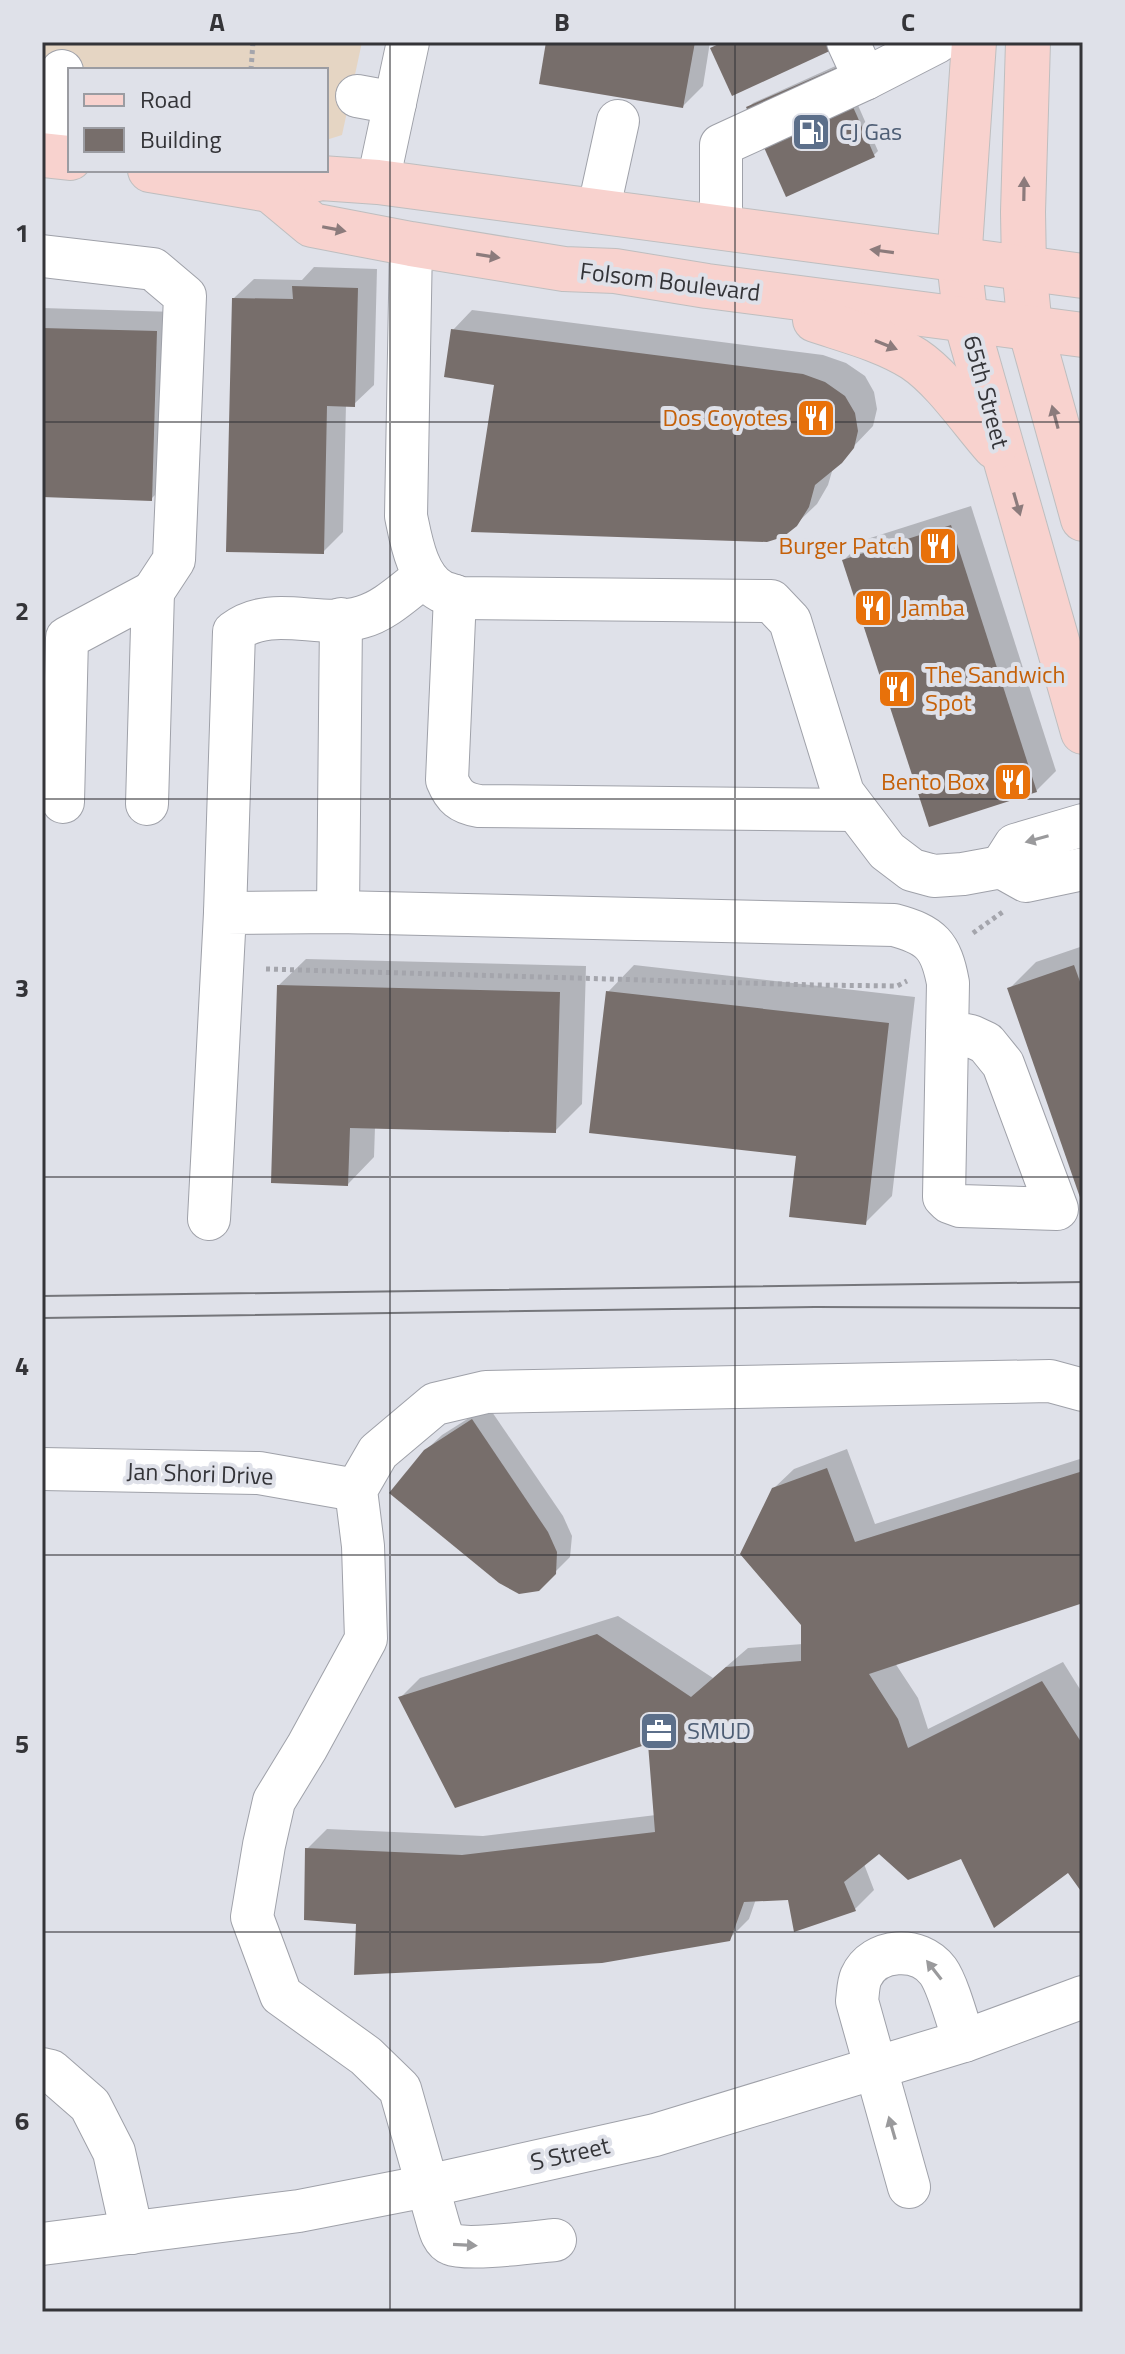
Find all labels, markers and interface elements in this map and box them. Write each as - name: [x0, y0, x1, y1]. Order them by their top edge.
- text: A: [209, 2, 225, 41]
- text: B: [554, 2, 570, 41]
- text: C: [901, 2, 915, 41]
- legend: [68, 68, 328, 172]
- text: Road: [140, 81, 192, 117]
- fuel station icon: CJ Gas: [790, 111, 832, 153]
- place label: CJ Gas: [839, 113, 902, 149]
- text: Building: [140, 121, 222, 157]
- one-way arrow: [1017, 176, 1030, 201]
- text: 1: [15, 213, 29, 252]
- one-way arrow: [322, 224, 347, 236]
- one-way arrow: [869, 244, 894, 257]
- one-way arrow: [475, 250, 500, 263]
- street label: Folsom Boulevard: [578, 252, 762, 310]
- street label: 65th Street: [955, 331, 1019, 453]
- one-way arrow: [874, 339, 898, 352]
- restaurant icon: Dos Coyotes: [795, 397, 837, 439]
- place label: Dos Coyotes: [663, 399, 788, 435]
- one-way arrow: [1048, 404, 1061, 428]
- one-way arrow: [1011, 492, 1024, 516]
- restaurant icon: Burger Patch: [917, 525, 959, 567]
- place label: Burger Patch: [778, 527, 910, 563]
- restaurant icon: Jamba: [852, 587, 894, 629]
- place label: Jamba: [901, 589, 965, 625]
- text: 2: [15, 591, 29, 630]
- place label: The Sandwich Spot: [925, 656, 1065, 720]
- restaurant icon: The Sandwich Spot: [876, 668, 918, 710]
- restaurant icon: Bento Box: [992, 761, 1034, 803]
- place label: Bento Box: [881, 763, 985, 799]
- one-way arrow: [1024, 833, 1048, 846]
- text: 3: [15, 968, 29, 1007]
- text: 4: [15, 1346, 29, 1385]
- street label: Jan Shori Drive: [126, 1452, 274, 1494]
- office icon: SMUD: [638, 1710, 680, 1752]
- place label: SMUD: [687, 1712, 751, 1748]
- text: 5: [15, 1724, 29, 1763]
- one-way arrow: [926, 1960, 942, 1980]
- text: 6: [15, 2101, 29, 2140]
- one-way arrow: [885, 2115, 898, 2139]
- street label: S Street: [527, 2126, 613, 2180]
- one-way arrow: [453, 2238, 478, 2251]

